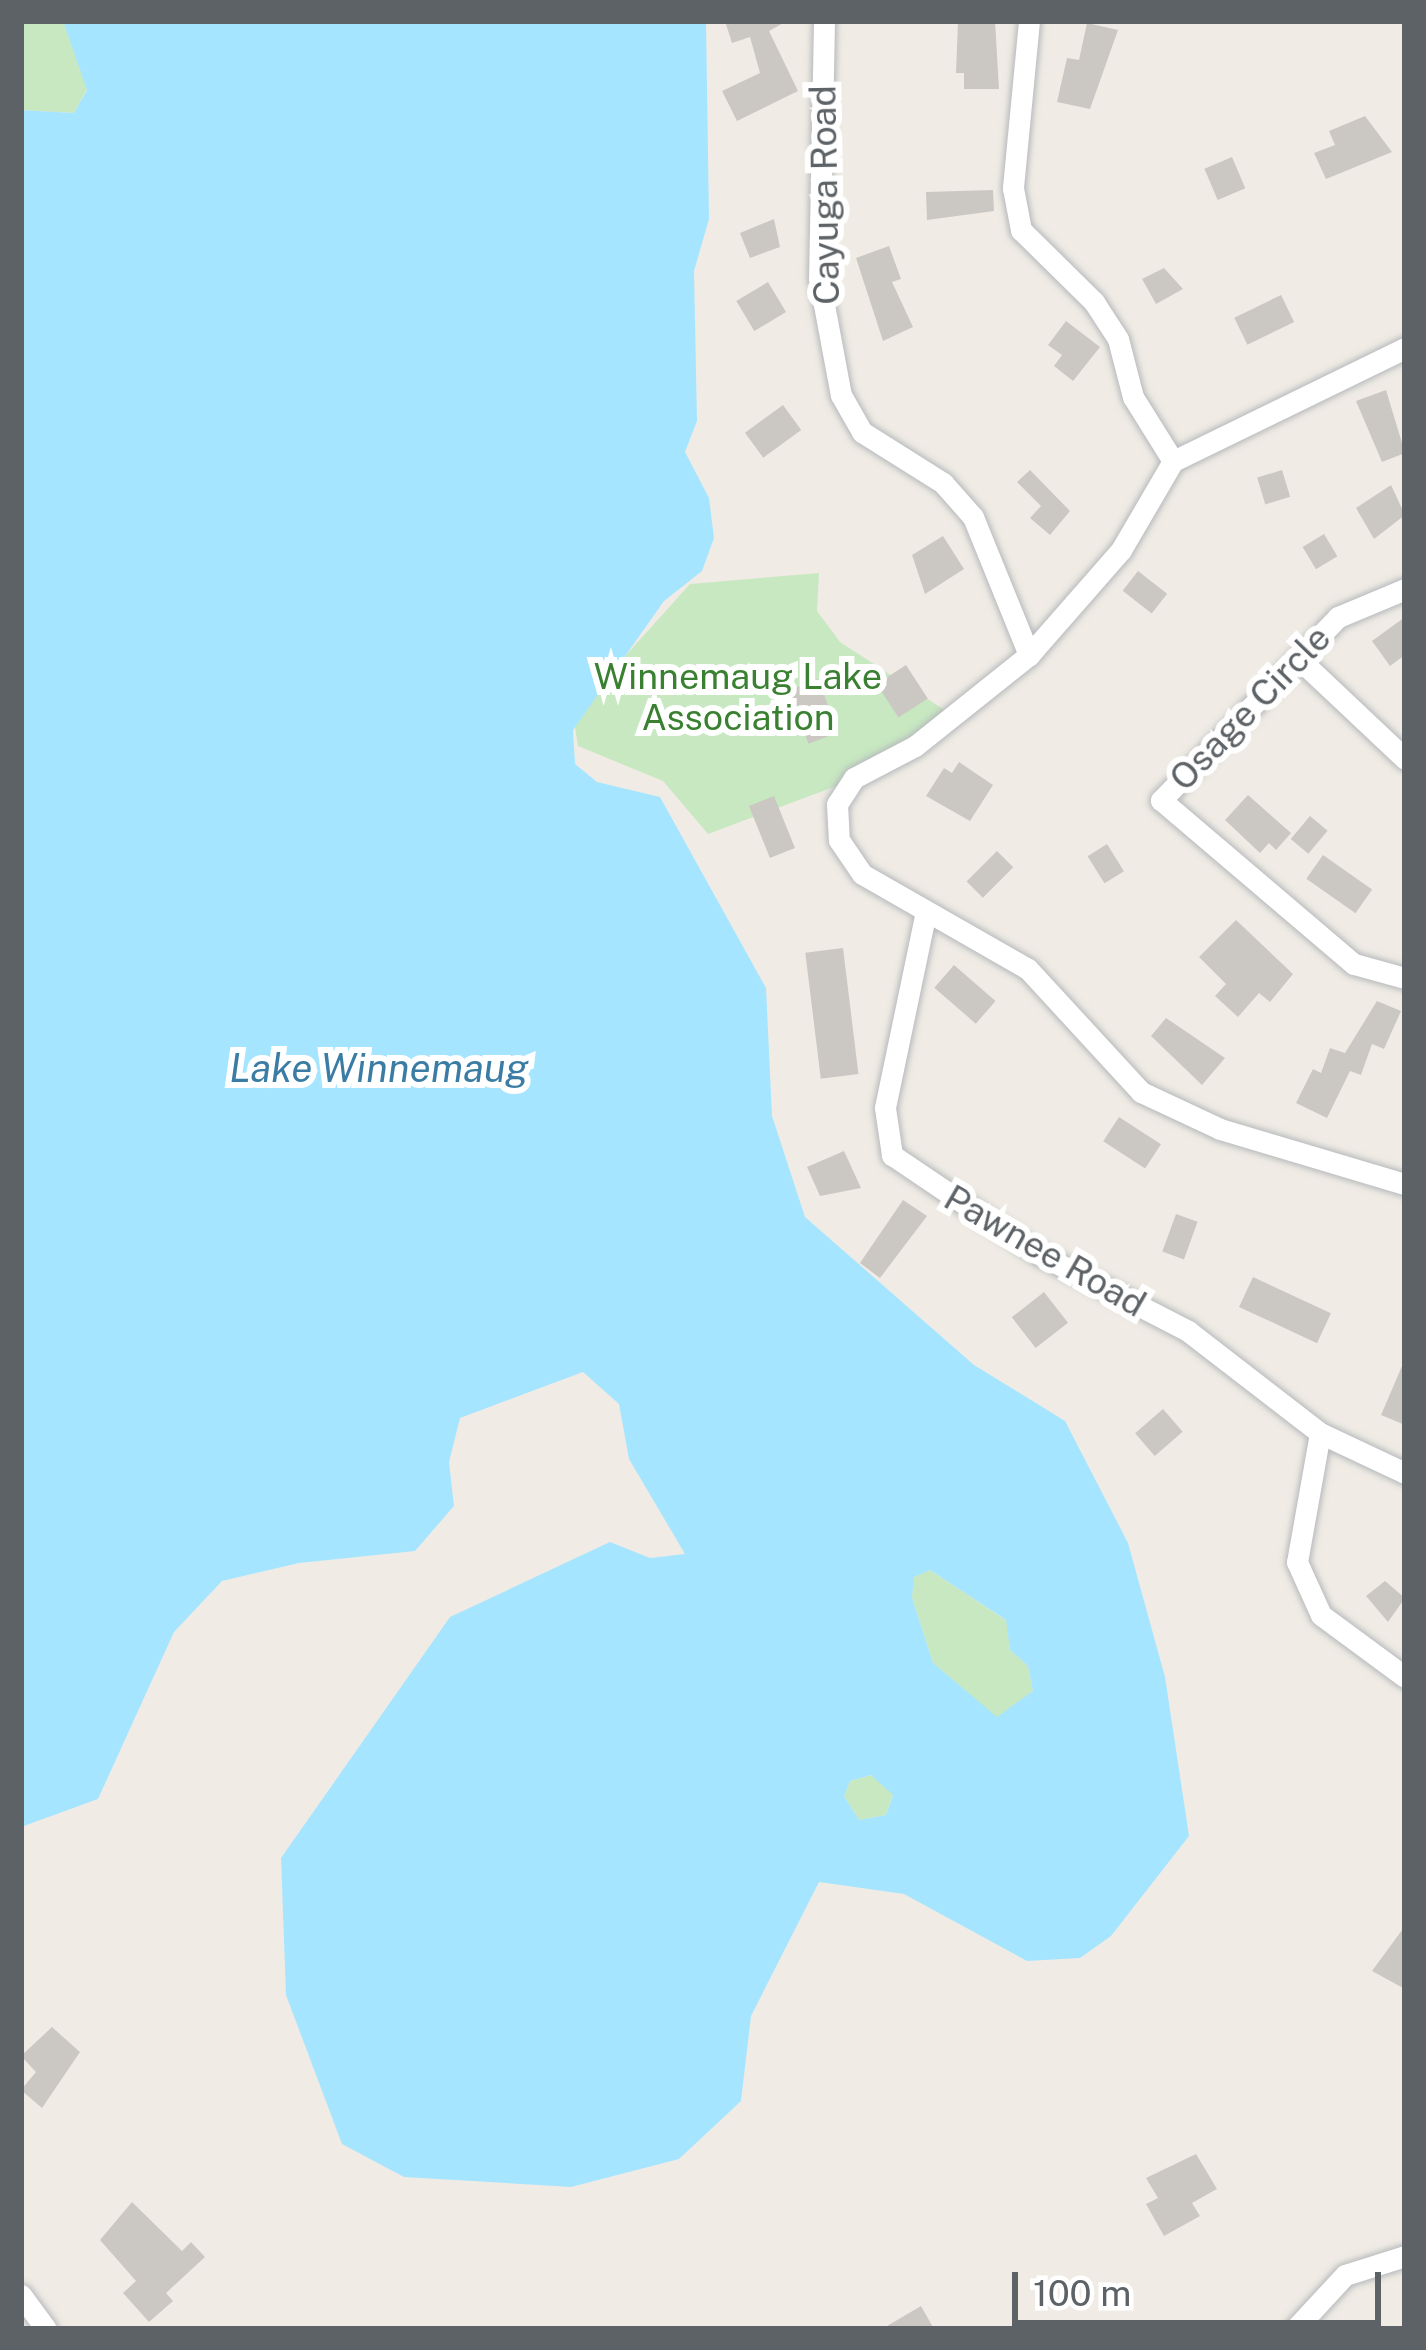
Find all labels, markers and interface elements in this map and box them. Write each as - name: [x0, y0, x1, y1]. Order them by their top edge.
- street label: Cayuga Road: [801, 85, 849, 305]
- street label: Osage Circle: [1161, 616, 1339, 800]
- park label: Winnemaug Lake Association: [594, 654, 882, 739]
- water label: Lake Winnemaug: [229, 1045, 529, 1091]
- street label: Pawnee Road: [937, 1176, 1153, 1326]
- scale bar: [1018, 2248, 1387, 2322]
- text: 100 m: [1033, 2272, 1131, 2314]

